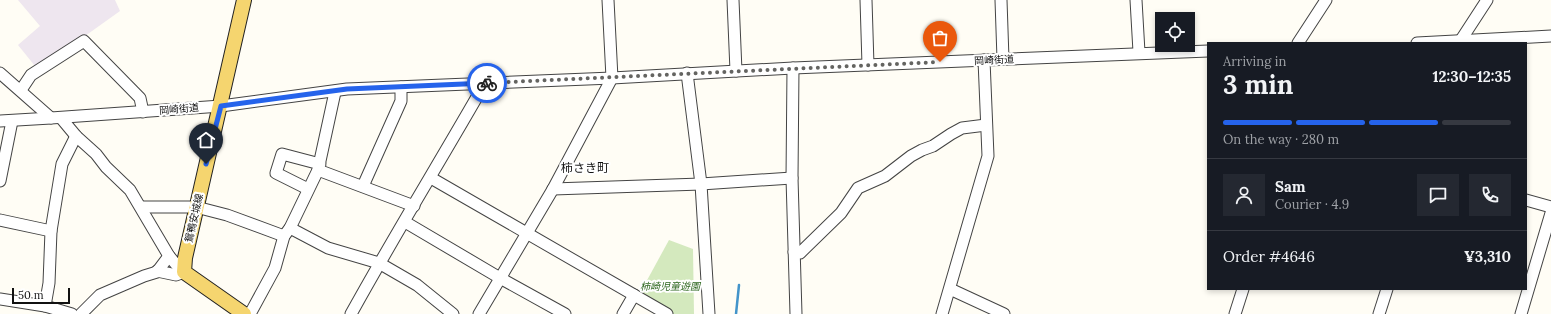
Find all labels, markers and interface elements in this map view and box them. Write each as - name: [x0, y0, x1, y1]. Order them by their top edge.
- map controls: [1155, 12, 1195, 52]
- button: locate: [1155, 12, 1195, 52]
- pin: [923, 21, 957, 62]
- icon: bag: [929, 27, 951, 49]
- street label: 岡崎街道: [974, 52, 1014, 68]
- text: Arriving in: [1223, 53, 1286, 70]
- courier: [467, 63, 507, 103]
- text: 12:30–12:35: [1432, 67, 1511, 86]
- text: 3 min: [1223, 68, 1293, 101]
- icon: bike: [476, 72, 498, 94]
- street label: 岡崎街道: [159, 101, 199, 117]
- pin: [189, 123, 223, 164]
- icon: home: [195, 129, 217, 151]
- text: On the way · 280 m: [1223, 131, 1339, 148]
- district label: 柿さき町: [561, 160, 609, 175]
- button: person: [1223, 174, 1265, 216]
- button: chat: [1417, 174, 1459, 216]
- button: phone: [1469, 174, 1511, 216]
- text: Sam: [1275, 177, 1306, 196]
- street label: 鴛鴨安城線: [182, 192, 206, 244]
- text: Courier · 4.9: [1275, 196, 1349, 213]
- text: Order #4646: [1223, 247, 1315, 266]
- text: ¥3,310: [1464, 247, 1511, 266]
- park label: 柿崎児童遊園: [640, 280, 702, 293]
- scale bar: [12, 286, 70, 305]
- text: 50 m: [18, 288, 44, 302]

